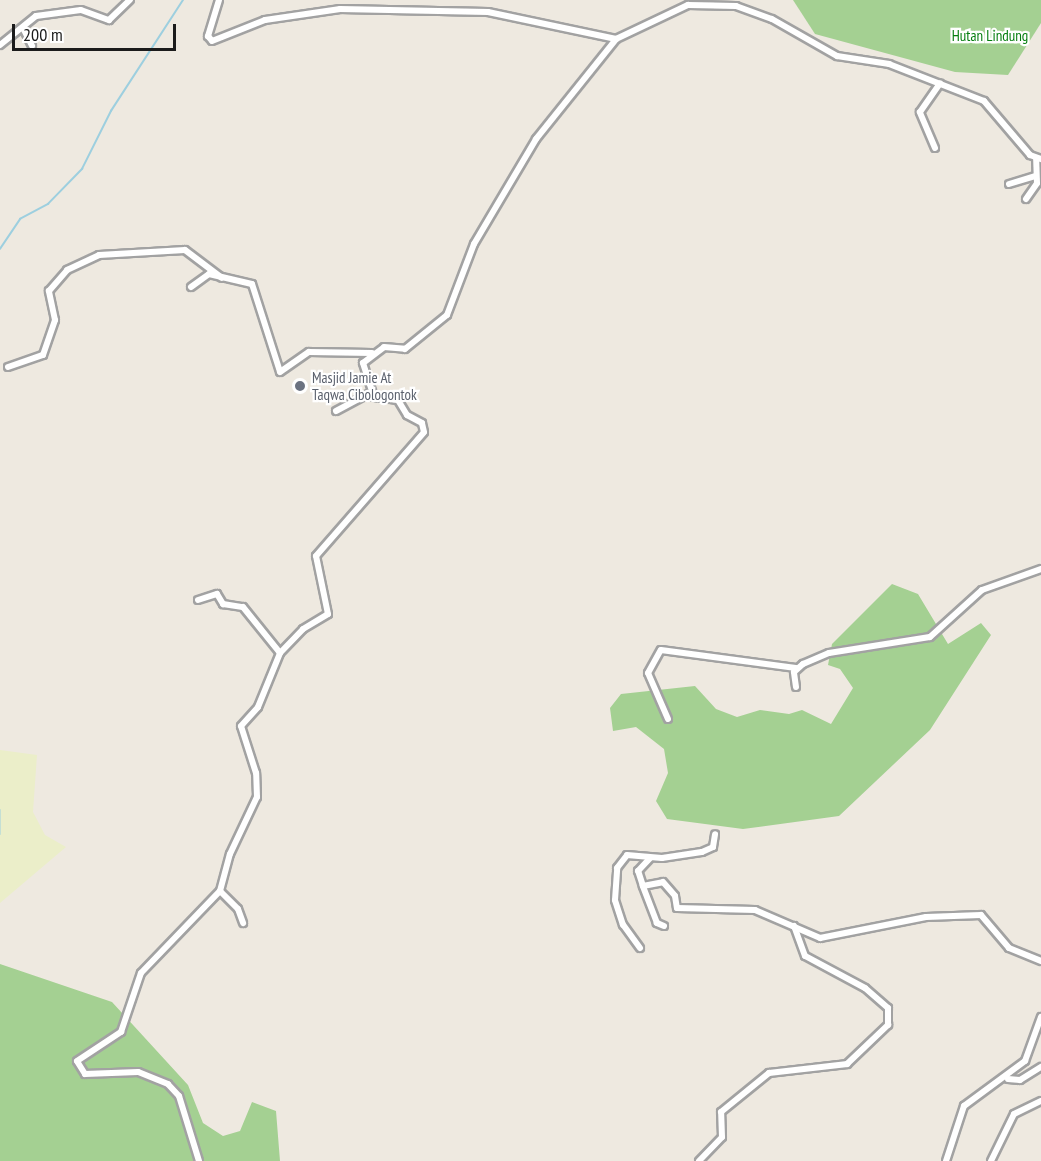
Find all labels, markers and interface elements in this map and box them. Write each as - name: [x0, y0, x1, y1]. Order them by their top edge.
- scale bar: [15, 12, 178, 50]
- text: 200 m: [23, 23, 63, 46]
- park label: Hutan Lindung: [952, 27, 1028, 45]
- place label: Masjid Jamie At Taqwa Cibologontok: [312, 368, 417, 403]
- marker: Masjid Jamie At Taqwa Cibologontok: [293, 379, 307, 393]

